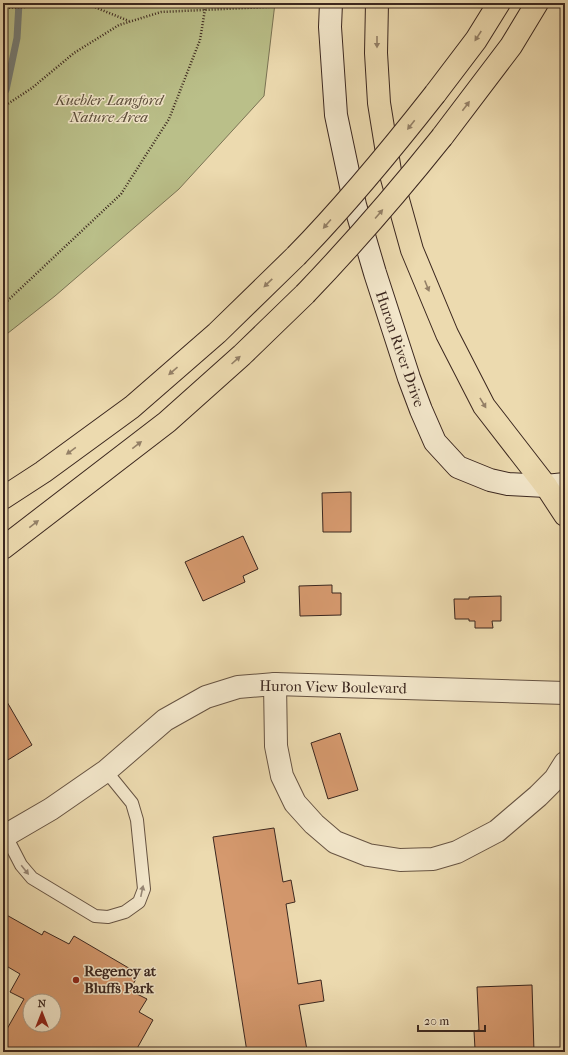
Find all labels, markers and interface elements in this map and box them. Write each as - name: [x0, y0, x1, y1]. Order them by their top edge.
- one-way arrow: [475, 30, 482, 42]
- one-way arrow: [373, 36, 380, 48]
- park label: Kuebler Langford Nature Area: [54, 91, 165, 126]
- one-way arrow: [462, 101, 470, 112]
- one-way arrow: [406, 120, 415, 131]
- one-way arrow: [374, 210, 383, 219]
- one-way arrow: [322, 219, 331, 230]
- one-way arrow: [263, 278, 273, 288]
- one-way arrow: [424, 281, 430, 292]
- street label: Huron River Drive: [372, 288, 429, 410]
- one-way arrow: [231, 355, 241, 365]
- one-way arrow: [168, 367, 178, 376]
- one-way arrow: [480, 397, 487, 409]
- one-way arrow: [132, 440, 143, 449]
- one-way arrow: [65, 447, 76, 456]
- one-way arrow: [29, 520, 40, 528]
- street label: Huron View Boulevard: [259, 677, 408, 697]
- one-way arrow: [21, 865, 29, 876]
- one-way arrow: [139, 884, 145, 897]
- place label: Regency at Bluffs Park: [84, 962, 157, 997]
- marker: Regency at Bluffs Park: [71, 975, 81, 985]
- north arrow: [22, 993, 62, 1033]
- text: N: [38, 997, 47, 1010]
- scale bar: [418, 1007, 485, 1033]
- text: 20 m: [424, 1014, 449, 1028]

